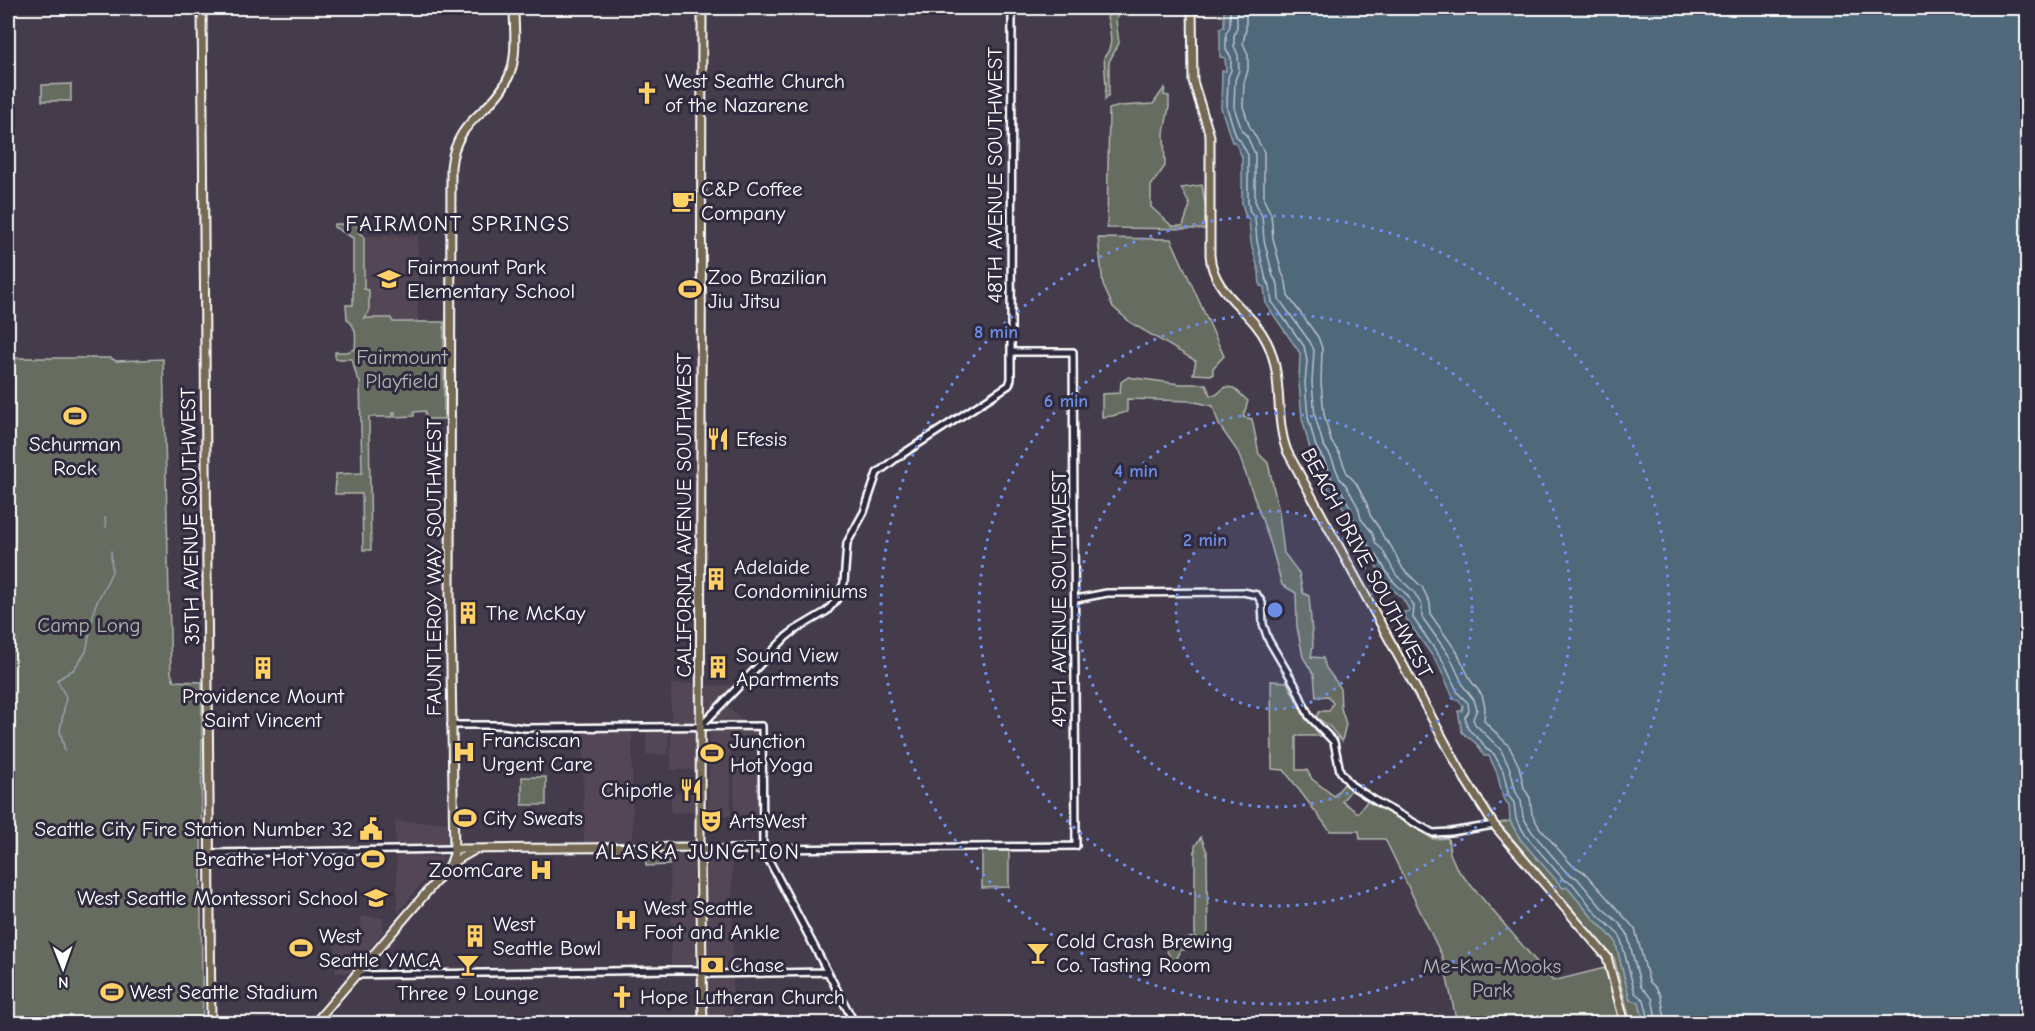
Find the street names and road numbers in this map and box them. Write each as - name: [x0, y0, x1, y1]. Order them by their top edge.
- street label: 48TH AVENUE SOUTHWEST: [983, 47, 1007, 303]
- street label: CALIFORNIA AVENUE SOUTHWEST: [672, 352, 696, 678]
- street label: 35TH AVENUE SOUTHWEST: [176, 387, 204, 645]
- street label: FAUNTLEROY WAY SOUTHWEST: [422, 418, 446, 716]
- street label: BEACH DRIVE SOUTHWEST: [1296, 444, 1438, 682]
- street label: 49TH AVENUE SOUTHWEST: [1047, 471, 1071, 727]

